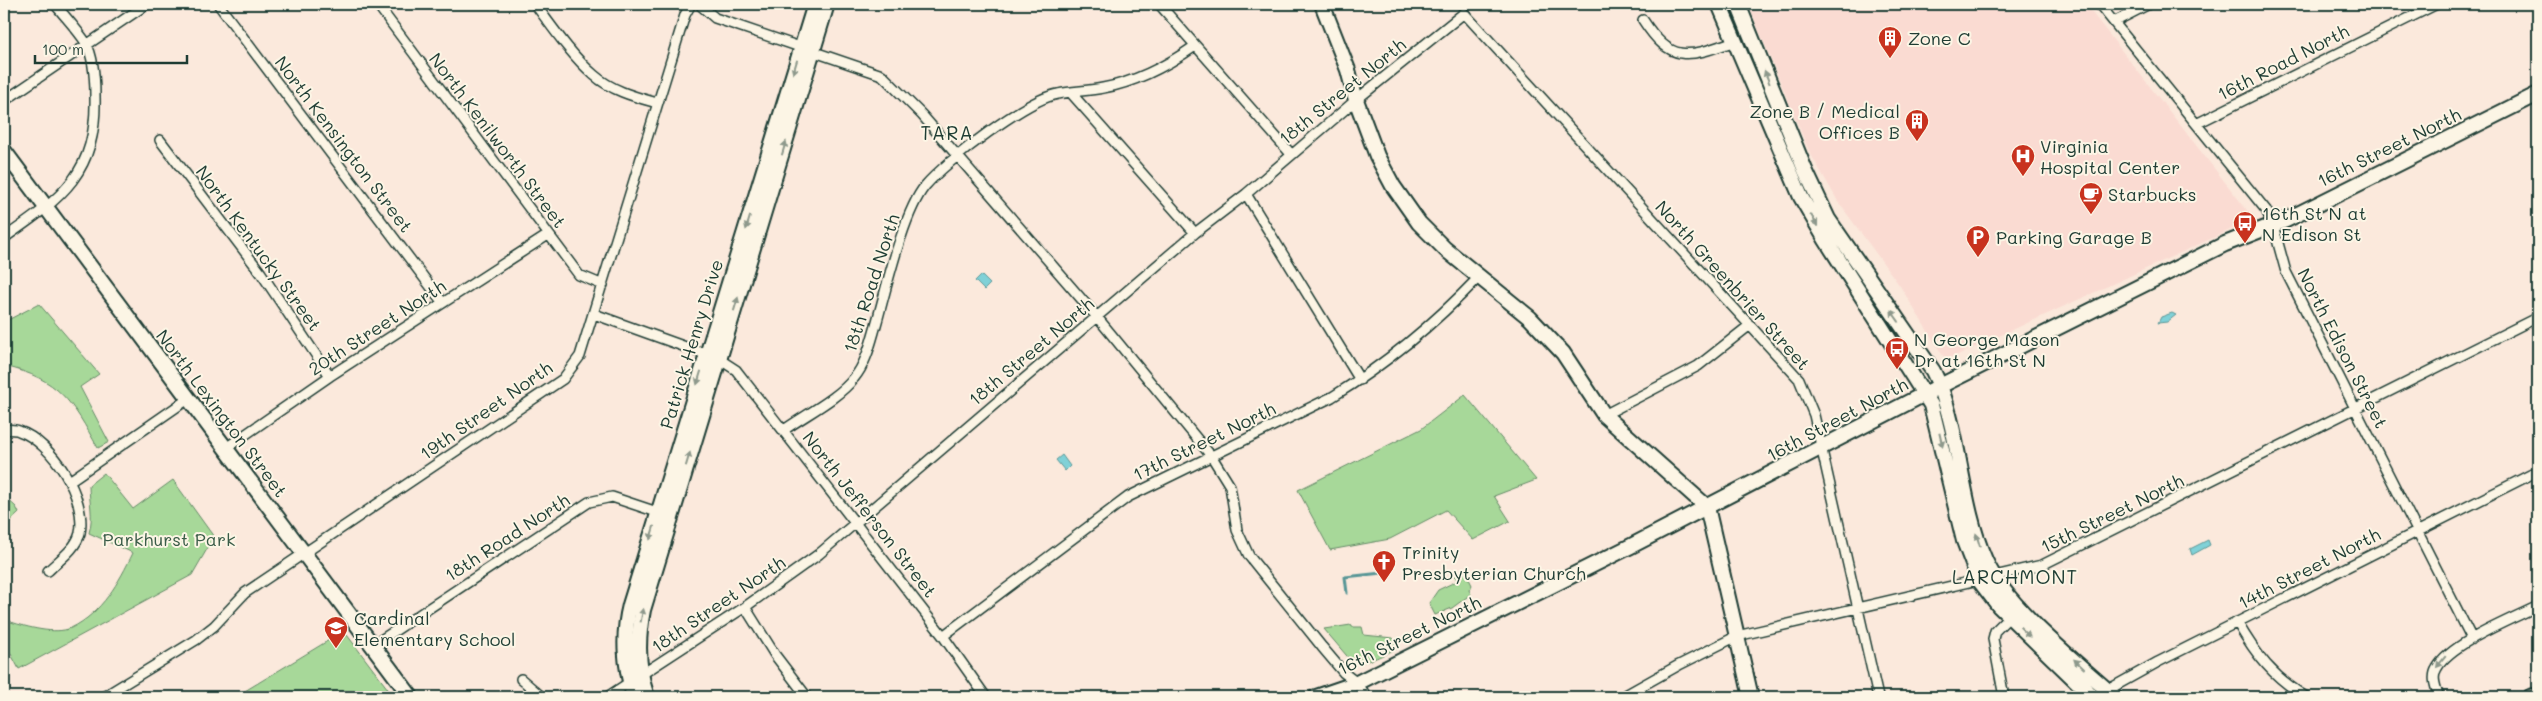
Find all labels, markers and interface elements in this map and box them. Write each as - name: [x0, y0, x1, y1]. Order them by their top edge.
- street label: 16th Road North: [2213, 19, 2353, 105]
- building icon: Zone C: [1877, 25, 1903, 59]
- place label: Zone C: [1908, 26, 1971, 50]
- scale bar: [35, 32, 188, 64]
- street label: 18th Street North: [1273, 32, 1411, 150]
- text: 100 m: [42, 39, 84, 59]
- street label: North Kenilworth Street: [424, 47, 572, 233]
- street label: North Kensington Street: [270, 51, 418, 237]
- one-way arrow: [791, 60, 799, 75]
- one-way arrow: [1763, 69, 1770, 84]
- place label: Zone B / Medical Offices B: [1749, 99, 1900, 144]
- street label: 16th Street North: [2313, 102, 2465, 192]
- building icon: Zone B / Medical Offices B: [1904, 108, 1930, 142]
- district label: TARA: [920, 120, 974, 145]
- place label: Virginia Hospital Center: [2040, 134, 2180, 179]
- one-way arrow: [780, 141, 788, 156]
- hospital icon: Virginia Hospital Center: [2010, 143, 2036, 177]
- street label: North Kentucky Street: [191, 160, 327, 336]
- cafe icon: Starbucks: [2078, 181, 2104, 215]
- place label: Starbucks: [2108, 182, 2197, 206]
- street label: North Greenbrier Street: [1650, 195, 1816, 375]
- place label: 16th St N at N Edison St: [2262, 201, 2367, 246]
- bus stop icon: 16th St N at N Edison St: [2232, 210, 2258, 244]
- street label: 18th Road North: [837, 211, 905, 355]
- one-way arrow: [1810, 214, 1819, 227]
- one-way arrow: [744, 215, 751, 230]
- parking icon: Parking Garage B: [1965, 224, 1991, 258]
- place label: Parking Garage B: [1996, 225, 2152, 249]
- street label: Patrick Henry Drive: [654, 256, 728, 432]
- street label: North Edison Street: [2292, 264, 2394, 432]
- street label: 20th Street North: [304, 274, 450, 380]
- street label: 18th Street North: [963, 291, 1099, 411]
- one-way arrow: [732, 296, 740, 311]
- one-way arrow: [1890, 309, 1900, 322]
- street label: North Lexington Street: [151, 324, 293, 502]
- place label: N George Mason Dr at 16th St N: [1914, 327, 2060, 372]
- bus stop icon: N George Mason Dr at 16th St N: [1884, 336, 1910, 370]
- street label: 19th Street North: [415, 355, 557, 465]
- one-way arrow: [695, 370, 703, 385]
- street label: 16th Street North: [1762, 372, 1912, 466]
- street label: 17th Street North: [1129, 396, 1279, 486]
- street label: North Jefferson Street: [798, 426, 942, 602]
- one-way arrow: [1937, 432, 1945, 447]
- one-way arrow: [685, 451, 693, 466]
- street label: 15th Street North: [2036, 468, 2188, 558]
- street label: 18th Road North: [440, 488, 574, 586]
- street label: 14th Street North: [2234, 522, 2384, 614]
- one-way arrow: [648, 526, 656, 541]
- park label: Parkhurst Park: [102, 527, 236, 551]
- one-way arrow: [1973, 533, 1981, 548]
- place label: Trinity Presbyterian Church: [1402, 540, 1586, 585]
- church icon: Trinity Presbyterian Church: [1371, 549, 1397, 583]
- street label: 18th Street North: [646, 550, 790, 658]
- district label: LARCHMONT: [1952, 564, 2078, 589]
- street label: 16th Street North: [1333, 590, 1485, 680]
- place label: Cardinal Elementary School: [354, 606, 516, 651]
- one-way arrow: [638, 607, 646, 622]
- school or university icon: Cardinal Elementary School: [323, 615, 349, 649]
- one-way arrow: [2019, 626, 2031, 638]
- one-way arrow: [2436, 655, 2447, 668]
- one-way arrow: [2074, 658, 2086, 670]

